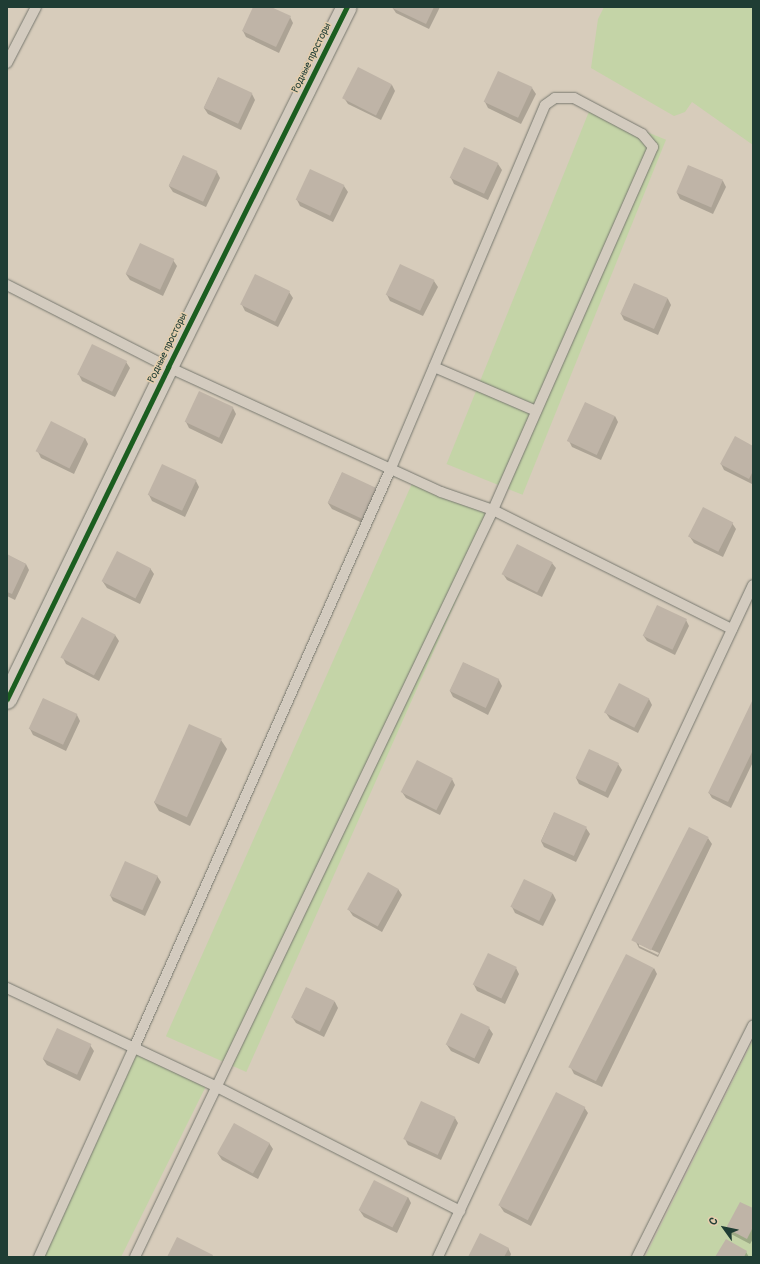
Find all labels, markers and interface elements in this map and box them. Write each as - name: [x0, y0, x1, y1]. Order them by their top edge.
- street label: Родные просторы: [290, 21, 334, 95]
- street label: Родные просторы: [146, 311, 190, 385]
- north arrow: [704, 1208, 744, 1248]
- text: С: [706, 1215, 721, 1228]

